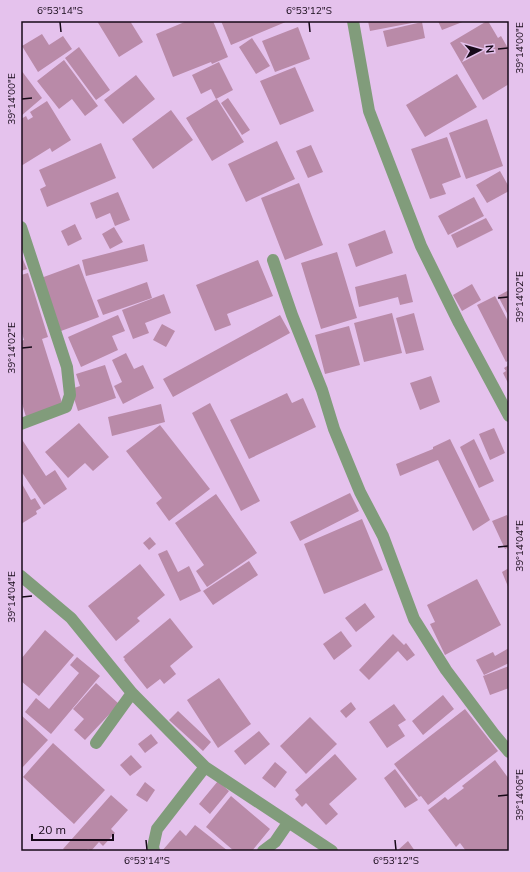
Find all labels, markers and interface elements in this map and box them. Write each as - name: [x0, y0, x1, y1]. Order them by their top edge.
- text: 6°53'14"S: [37, 4, 83, 17]
- text: 6°53'12"S: [286, 4, 332, 17]
- text: 39°14'00"E: [513, 22, 526, 74]
- north arrow: [460, 30, 500, 70]
- text: N: [483, 44, 497, 54]
- text: 39°14'00"E: [5, 73, 18, 125]
- text: 39°14'02"E: [513, 271, 526, 323]
- text: 39°14'02"E: [5, 322, 18, 374]
- text: 39°14'04"E: [513, 520, 526, 572]
- text: 39°14'04"E: [5, 571, 18, 623]
- text: 39°14'06"E: [513, 769, 526, 821]
- scale bar: [32, 816, 113, 842]
- text: 20 m: [38, 822, 66, 837]
- text: 6°53'14"S: [124, 854, 170, 867]
- text: 6°53'12"S: [373, 854, 419, 867]

